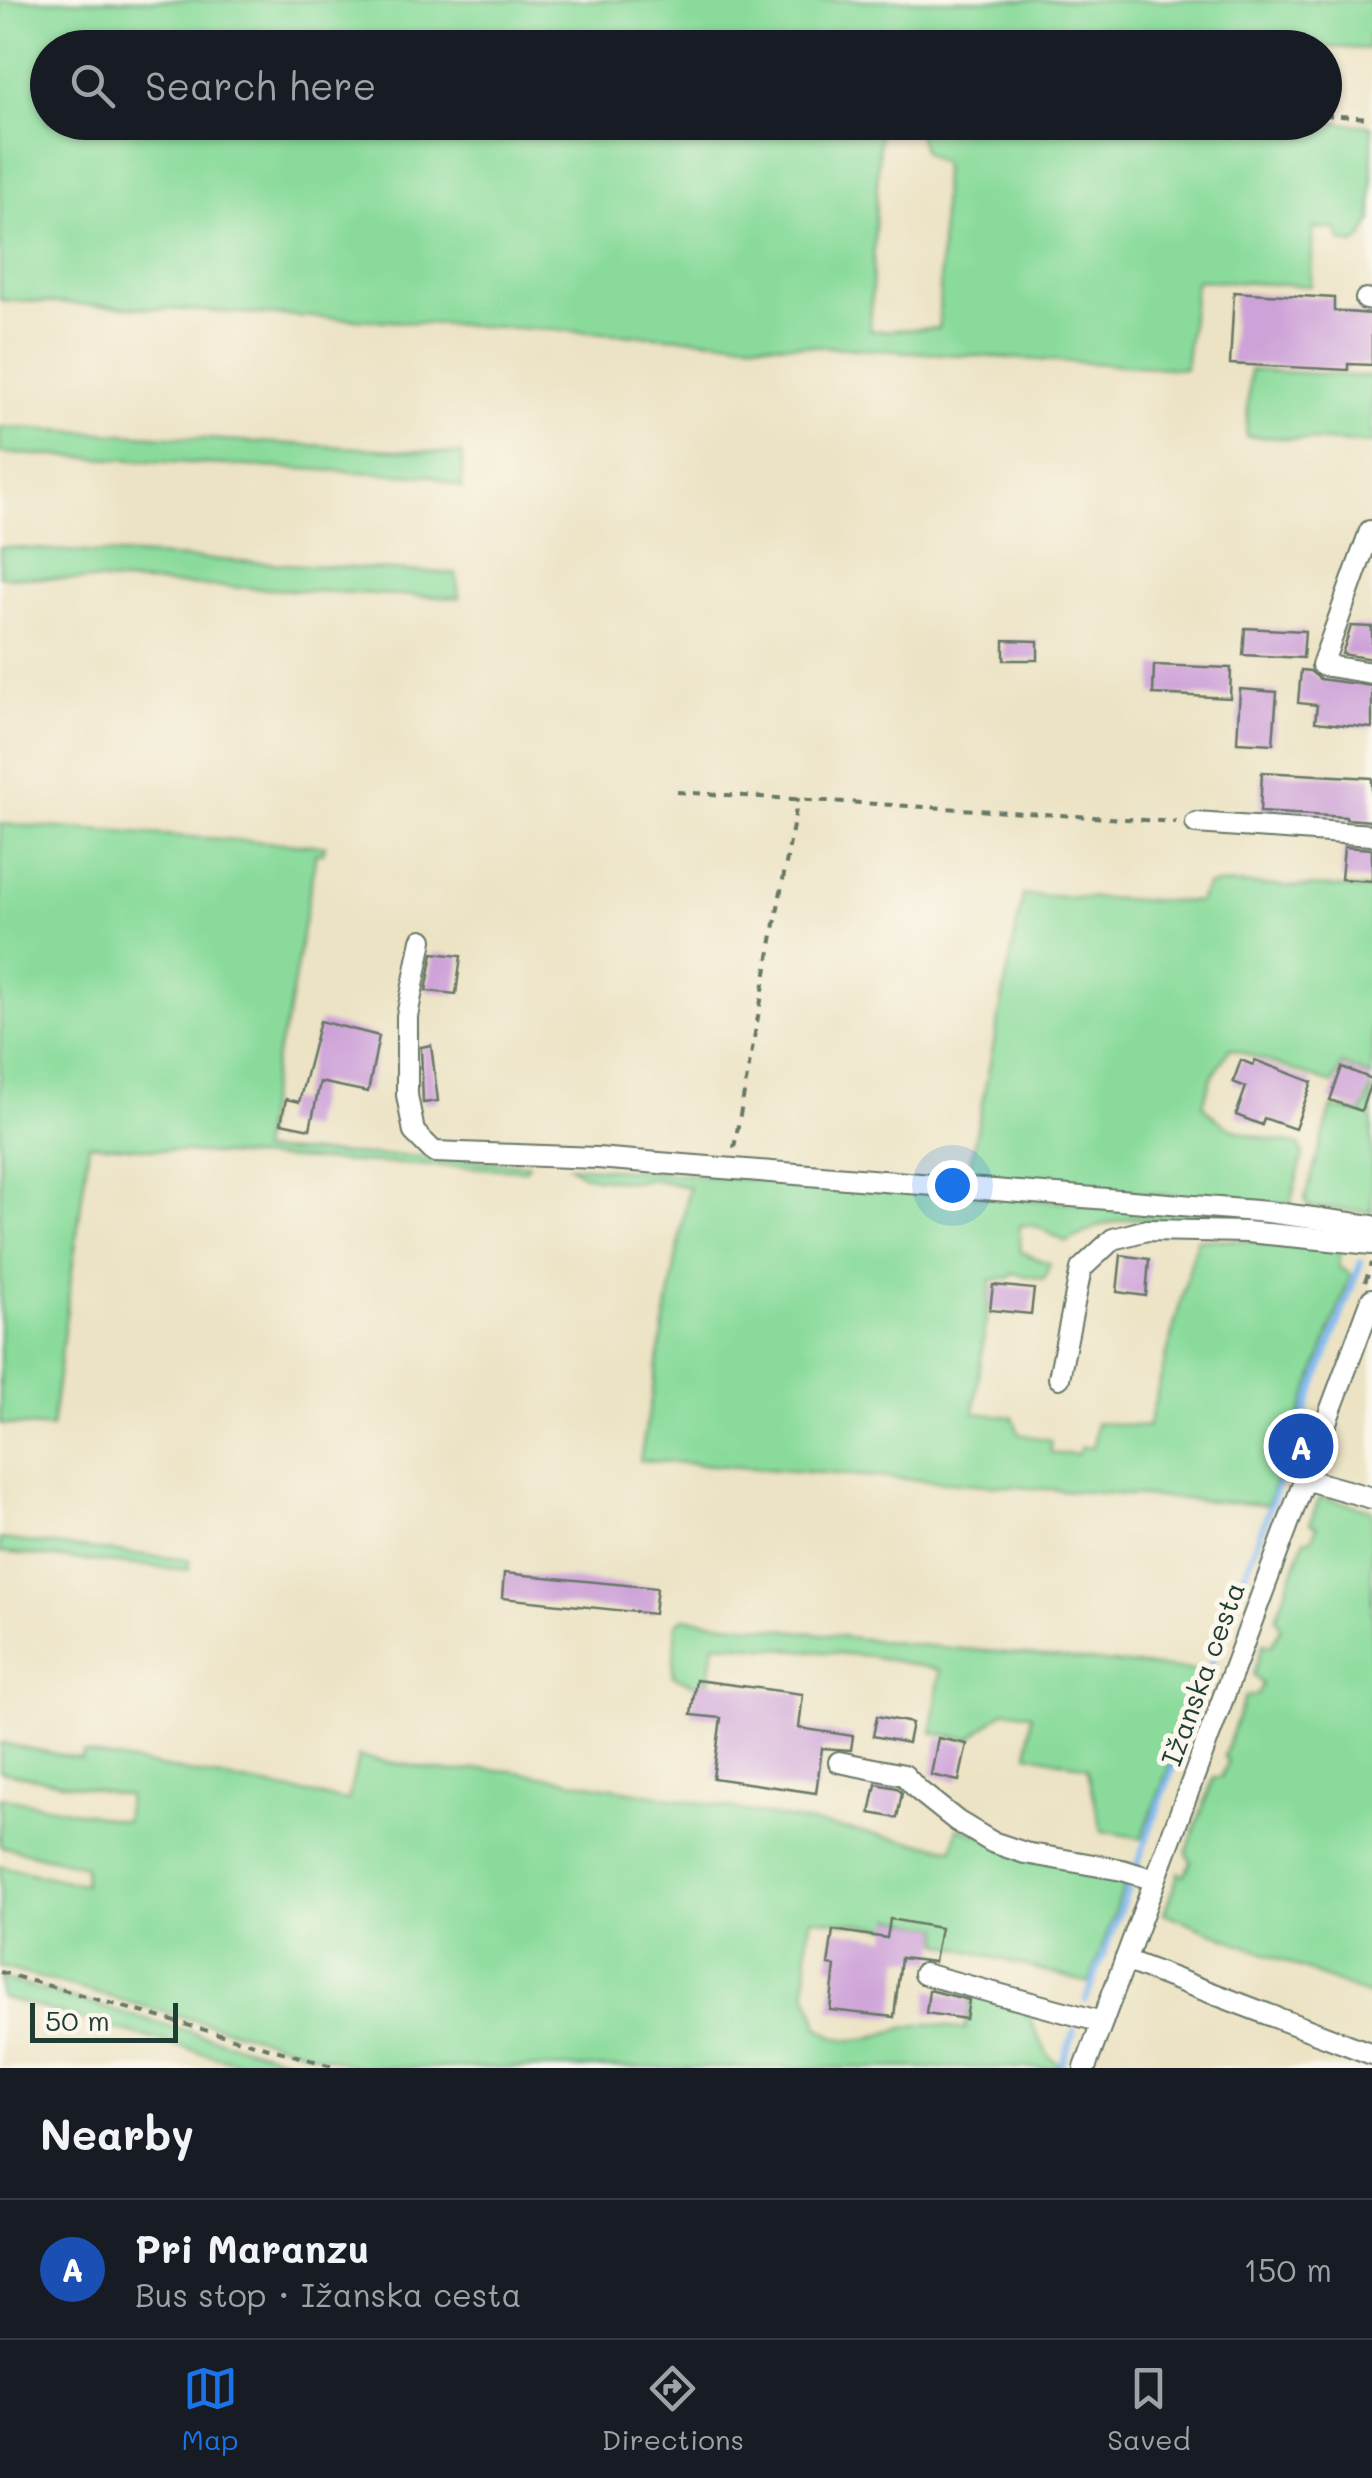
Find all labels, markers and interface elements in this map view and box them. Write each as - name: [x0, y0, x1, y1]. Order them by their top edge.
- search box: [30, 30, 1342, 140]
- icon: search: [65, 58, 120, 113]
- text: Search here: [145, 60, 376, 110]
- your location: [927, 1160, 978, 1211]
- pin: A: [1268, 1408, 1334, 1484]
- street label: Ižanska cesta: [1152, 1577, 1252, 1770]
- scale bar: [30, 1998, 178, 2042]
- text: 50 m: [45, 2002, 110, 2038]
- text: Nearby: [40, 2106, 194, 2161]
- text: Pri Maranzu: [135, 2223, 370, 2273]
- text: A: [61, 2248, 84, 2290]
- text: 150 m: [1244, 2248, 1332, 2290]
- text: Bus stop · Ižanska cesta: [135, 2273, 521, 2315]
- tab: Map: [182, 2361, 239, 2457]
- tab: Directions: [602, 2361, 744, 2457]
- tab: Saved: [1107, 2361, 1190, 2457]

